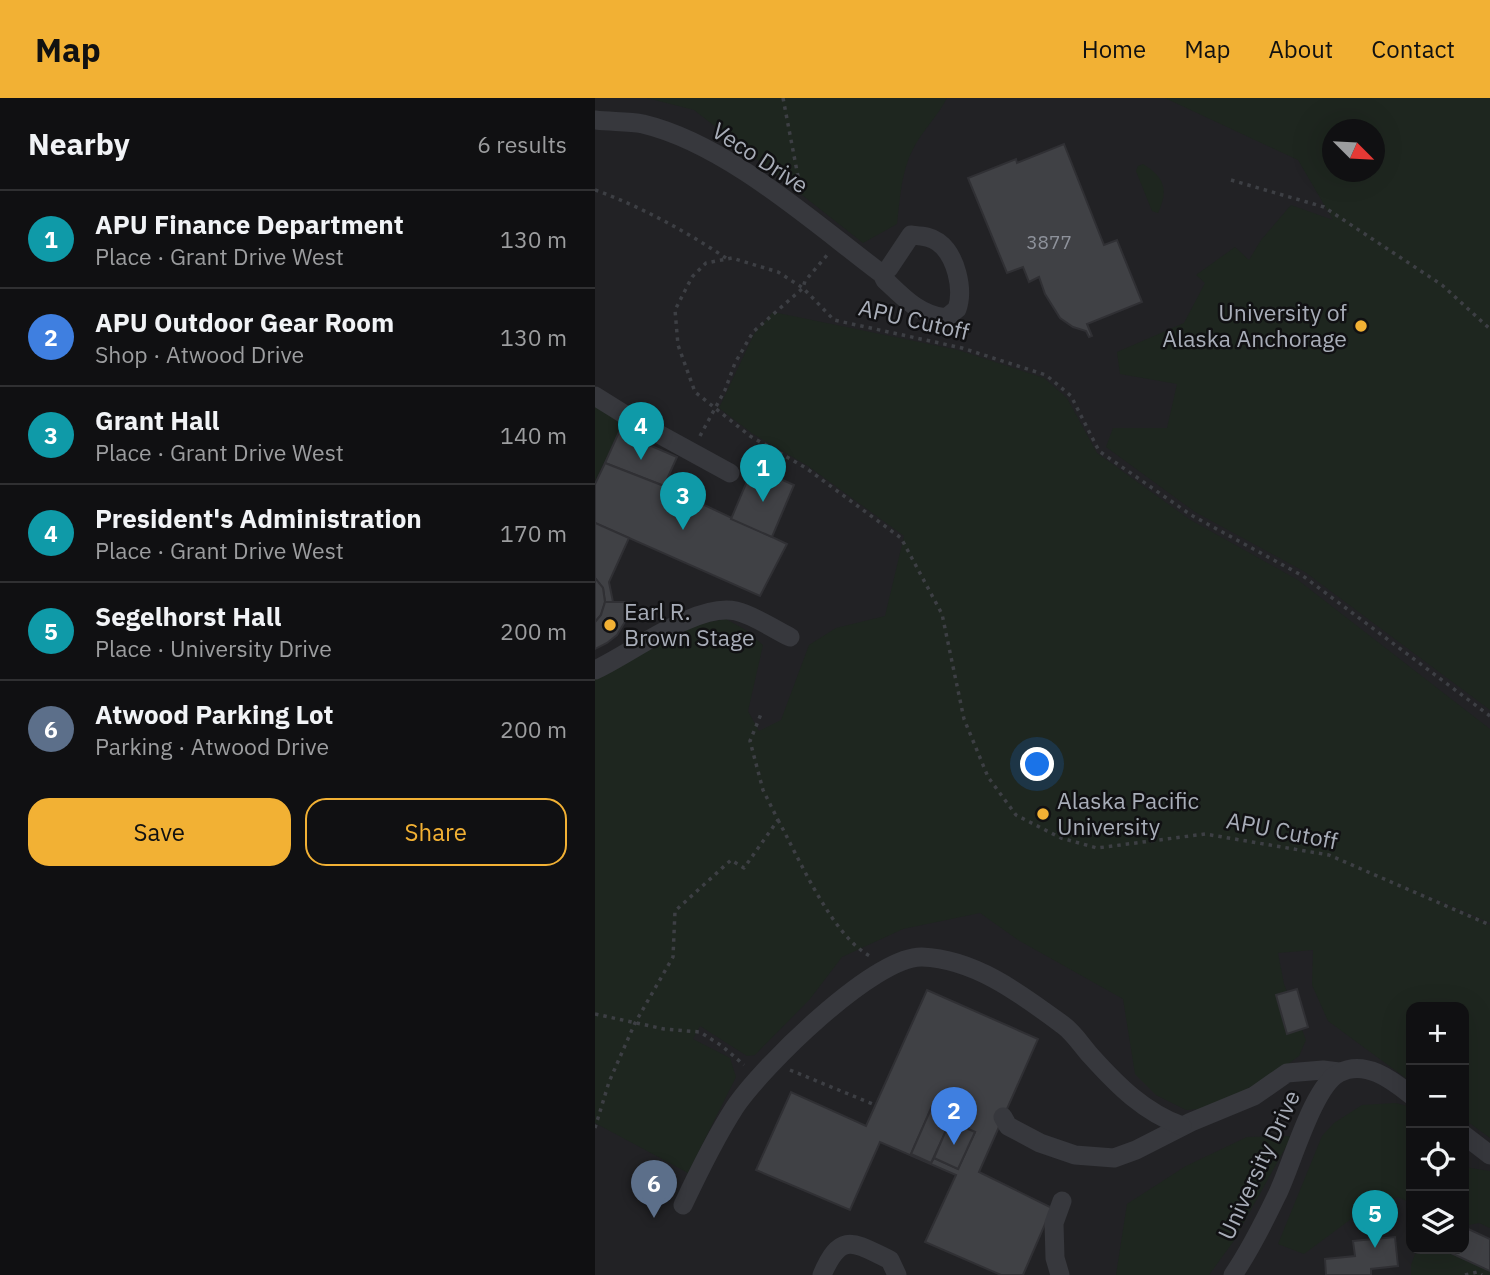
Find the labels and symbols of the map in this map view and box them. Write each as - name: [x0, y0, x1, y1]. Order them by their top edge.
- street label: Veco Drive: [707, 115, 814, 199]
- north arrow: [1322, 119, 1385, 182]
- house number: 3877: [1026, 230, 1072, 254]
- street label: APU Cutoff: [856, 292, 972, 346]
- place label: University of Alaska Anchorage: [1162, 297, 1347, 353]
- marker: University of Alaska Anchorage: [1353, 318, 1369, 334]
- pin: 4: [618, 402, 664, 460]
- pin: 1: [740, 444, 786, 502]
- pin: 3: [660, 472, 706, 530]
- place label: Earl R. Brown Stage: [624, 596, 755, 652]
- marker: Earl R. Brown Stage: [602, 617, 618, 633]
- your location: [1020, 747, 1054, 781]
- place label: Alaska Pacific University: [1057, 785, 1199, 841]
- street label: APU Cutoff: [1224, 805, 1340, 855]
- marker: Alaska Pacific University: [1035, 806, 1051, 822]
- street label: University Drive: [1210, 1085, 1306, 1244]
- pin: 2: [931, 1087, 977, 1145]
- pin: 6: [631, 1160, 677, 1218]
- pin: 5: [1352, 1190, 1398, 1248]

